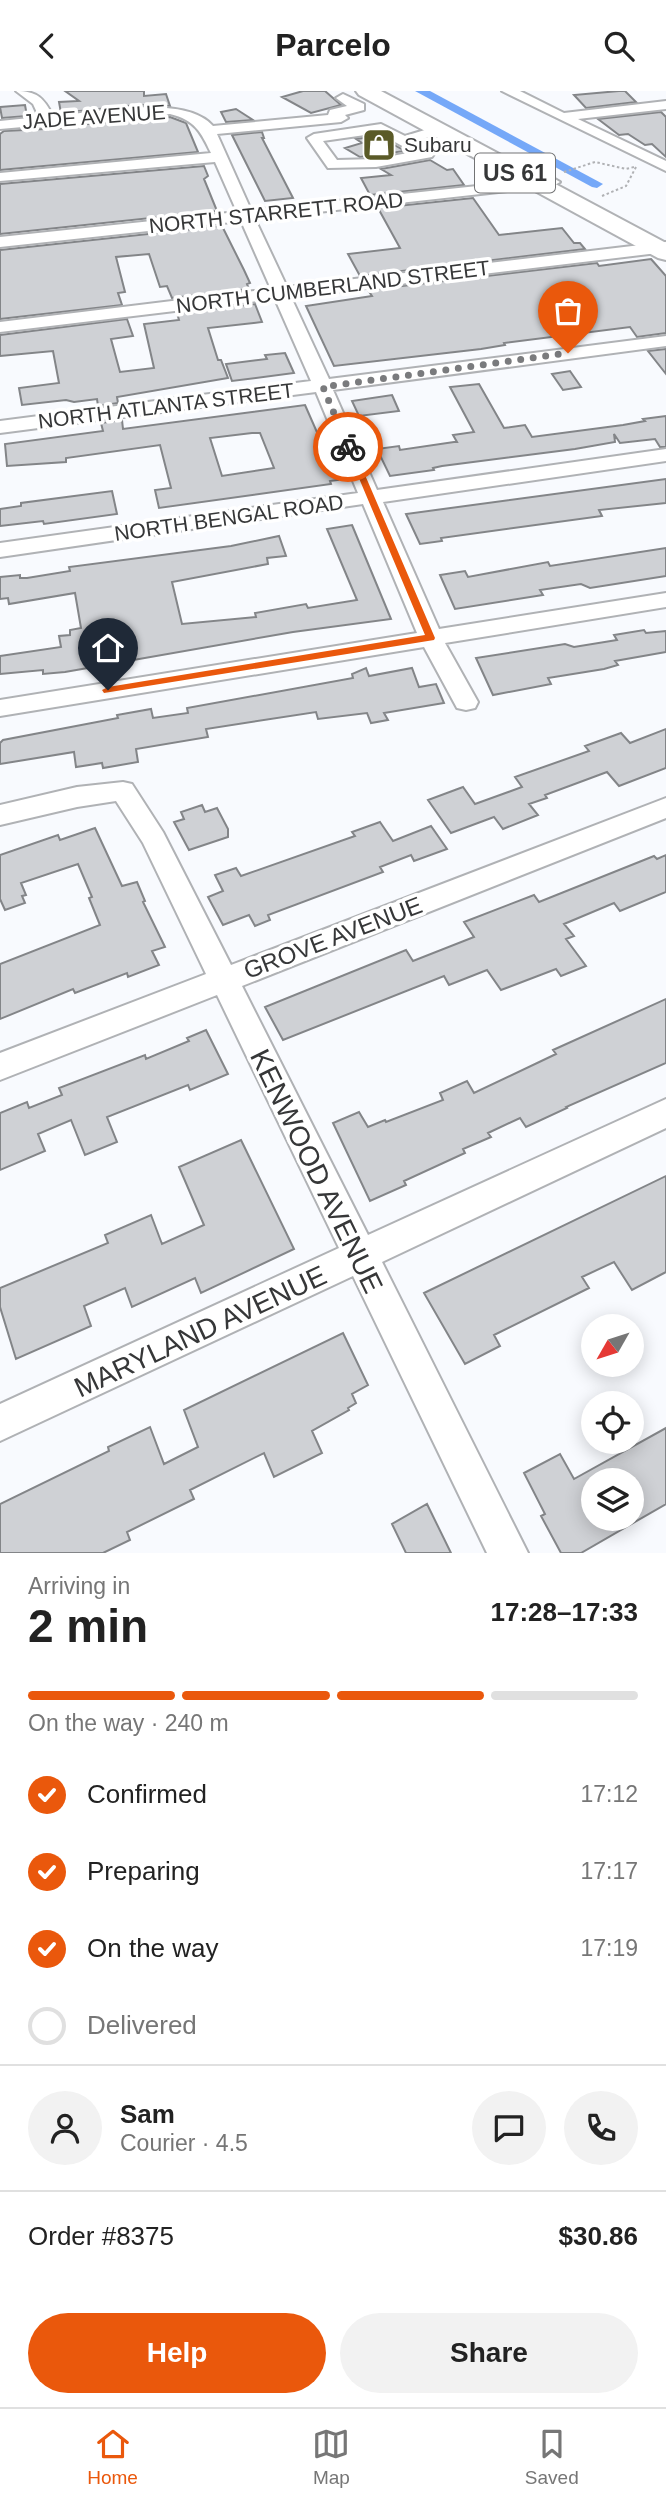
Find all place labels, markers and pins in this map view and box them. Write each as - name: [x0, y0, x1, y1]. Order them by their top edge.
- shop icon: Subaru: [360, 126, 398, 164]
- place label: Subaru: [404, 133, 472, 156]
- pin: [538, 281, 598, 353]
- pin: [78, 618, 138, 690]

